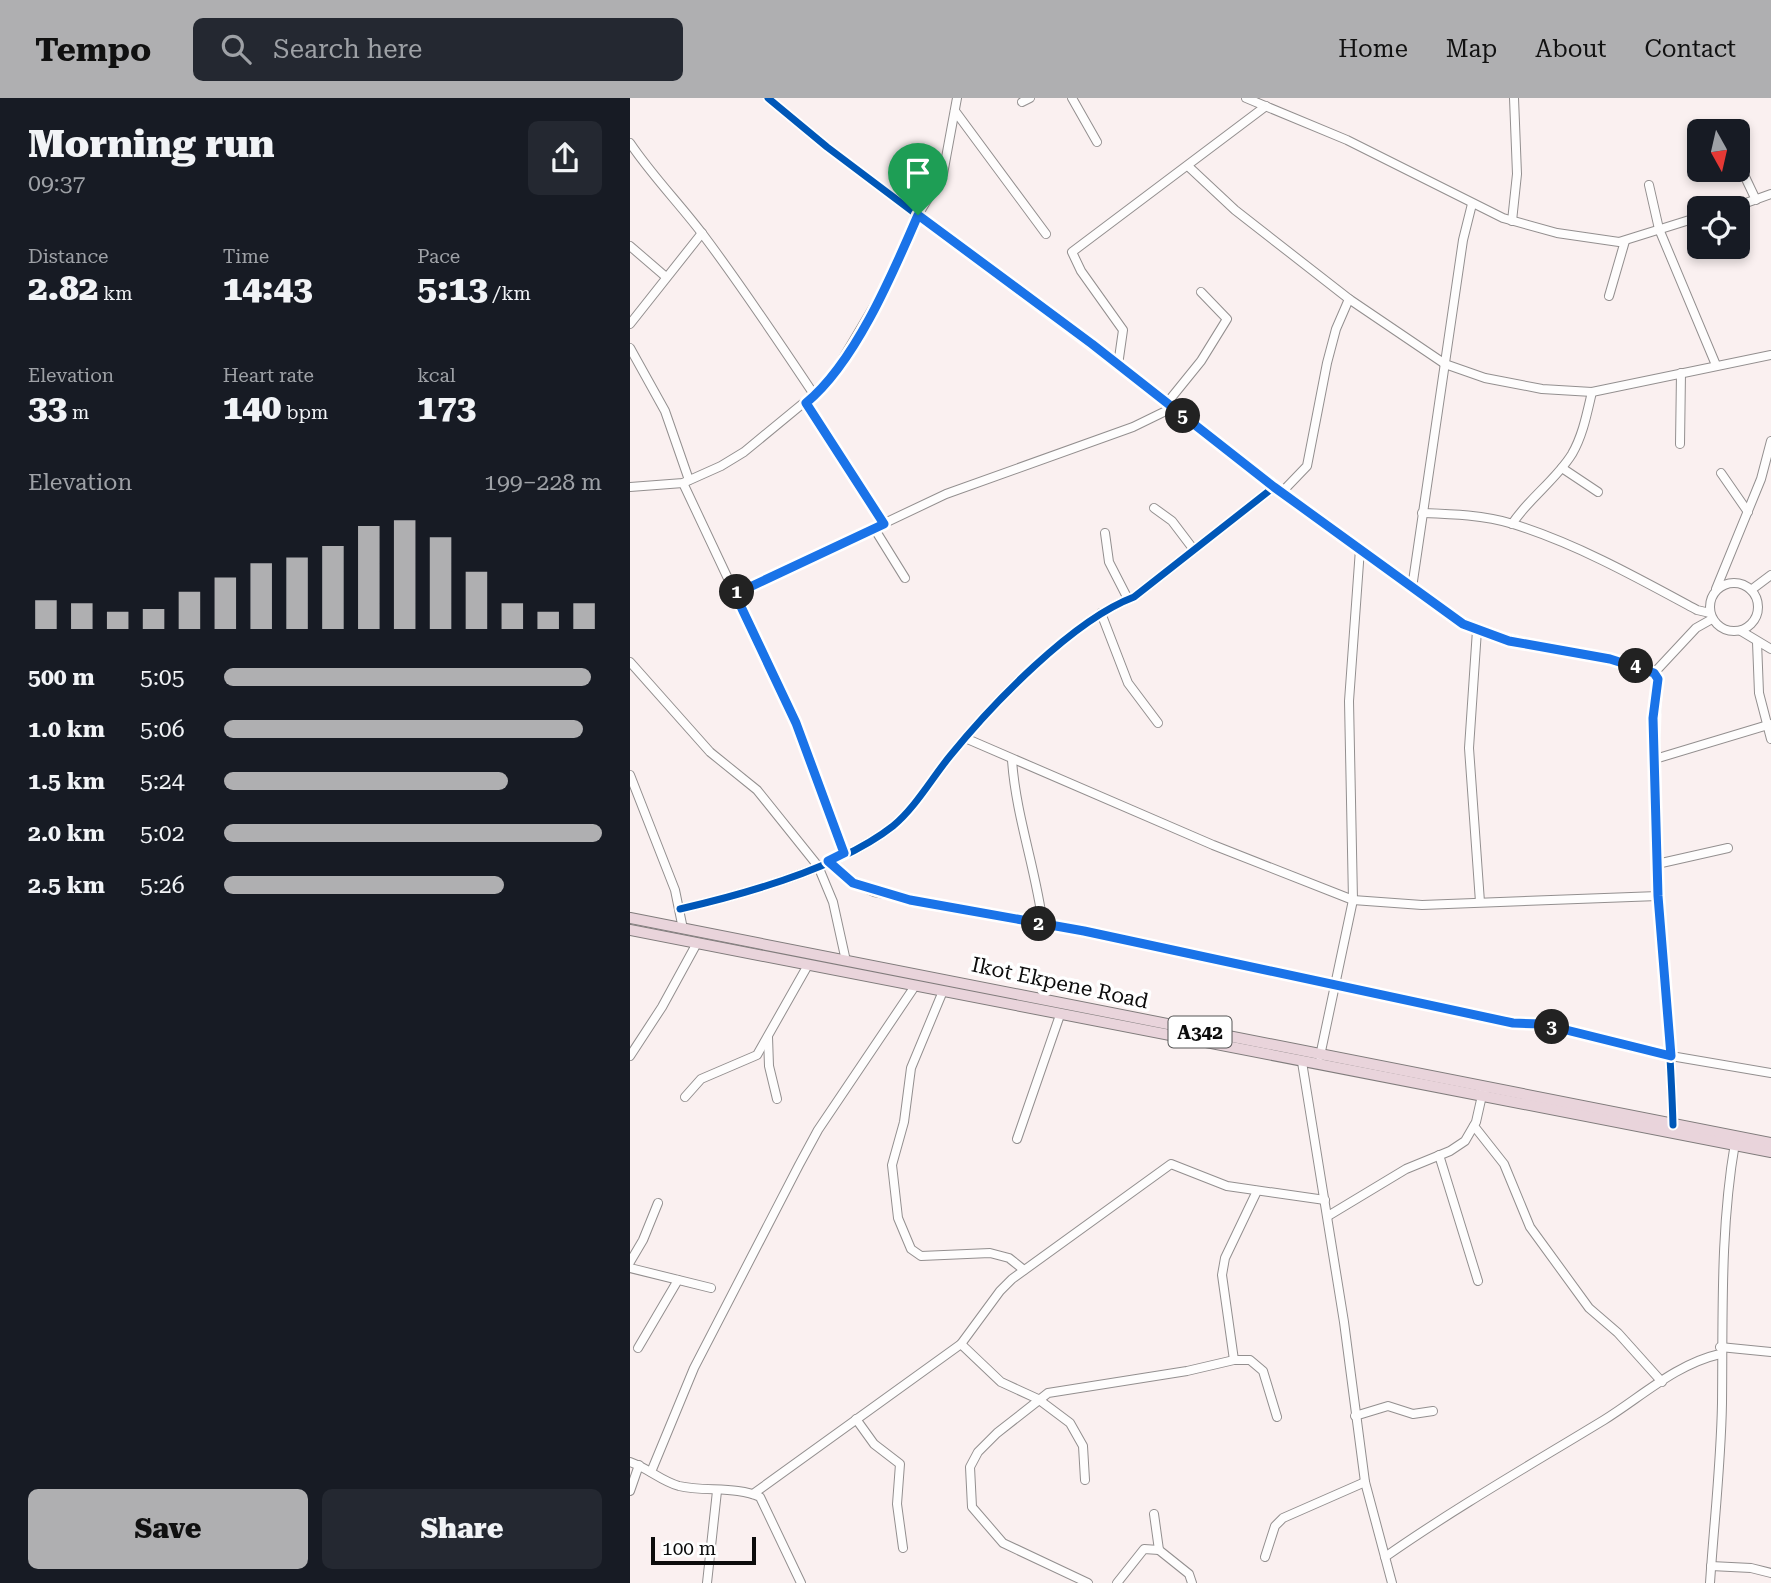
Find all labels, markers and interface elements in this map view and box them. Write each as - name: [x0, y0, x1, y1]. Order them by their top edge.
- search box: [193, 18, 683, 81]
- text: Tempo: [35, 30, 151, 69]
- icon: search: [217, 30, 255, 68]
- text: Search here: [273, 34, 422, 64]
- text: Home: [1338, 35, 1408, 63]
- text: Map: [1446, 35, 1497, 63]
- text: About: [1535, 35, 1606, 63]
- text: Contact: [1644, 35, 1736, 63]
- north arrow: [1687, 119, 1750, 182]
- map controls: [1687, 119, 1750, 259]
- button: share: [528, 121, 602, 195]
- text: Morning run: [28, 122, 275, 166]
- pin: [888, 143, 948, 215]
- icon: arrive: [899, 154, 937, 192]
- text: 09:37: [28, 170, 85, 197]
- button: locate: [1687, 196, 1750, 259]
- text: Distance: [28, 245, 108, 268]
- text: Time: [223, 245, 269, 268]
- text: Pace: [417, 245, 460, 268]
- text: 2.82: [28, 268, 98, 309]
- text: 14:43: [223, 268, 313, 309]
- text: 5:13: [417, 268, 488, 309]
- text: km: [98, 282, 133, 305]
- text: /km: [488, 282, 531, 305]
- text: Elevation: [28, 364, 114, 387]
- text: Heart rate: [223, 364, 314, 387]
- text: kcal: [417, 364, 456, 387]
- text: 33: [28, 387, 67, 428]
- text: 140: [223, 387, 281, 428]
- text: 173: [417, 387, 476, 428]
- pin: 5: [1166, 398, 1200, 434]
- text: m: [67, 401, 89, 424]
- text: bpm: [281, 401, 328, 424]
- text: 5: [1177, 404, 1188, 427]
- text: Elevation: [28, 469, 132, 496]
- text: 199–228 m: [484, 469, 602, 496]
- pin: 1: [720, 574, 754, 610]
- text: 1: [731, 580, 742, 603]
- pin: 4: [1618, 648, 1654, 684]
- text: 4: [1630, 654, 1641, 677]
- text: 500 m: [28, 664, 95, 691]
- text: 5:05: [140, 664, 185, 691]
- text: 1.0 km: [28, 716, 105, 743]
- text: 5:06: [140, 716, 185, 743]
- text: 1.5 km: [28, 768, 105, 795]
- text: 5:24: [140, 768, 185, 795]
- text: 2.0 km: [28, 820, 105, 847]
- text: 5:02: [140, 820, 185, 847]
- text: 2.5 km: [28, 872, 105, 899]
- text: 5:26: [140, 872, 185, 899]
- pin: 2: [1022, 906, 1056, 942]
- text: 2: [1033, 912, 1044, 935]
- street label: Ikot Ekpene Road: [969, 953, 1151, 1014]
- pin: 3: [1534, 1010, 1570, 1044]
- text: 3: [1546, 1015, 1557, 1038]
- road number: A342: [1168, 1016, 1232, 1048]
- button: Save: [28, 1489, 308, 1569]
- button: Share: [322, 1489, 602, 1569]
- scale bar: [651, 1534, 756, 1566]
- text: 100 m: [662, 1537, 716, 1560]

